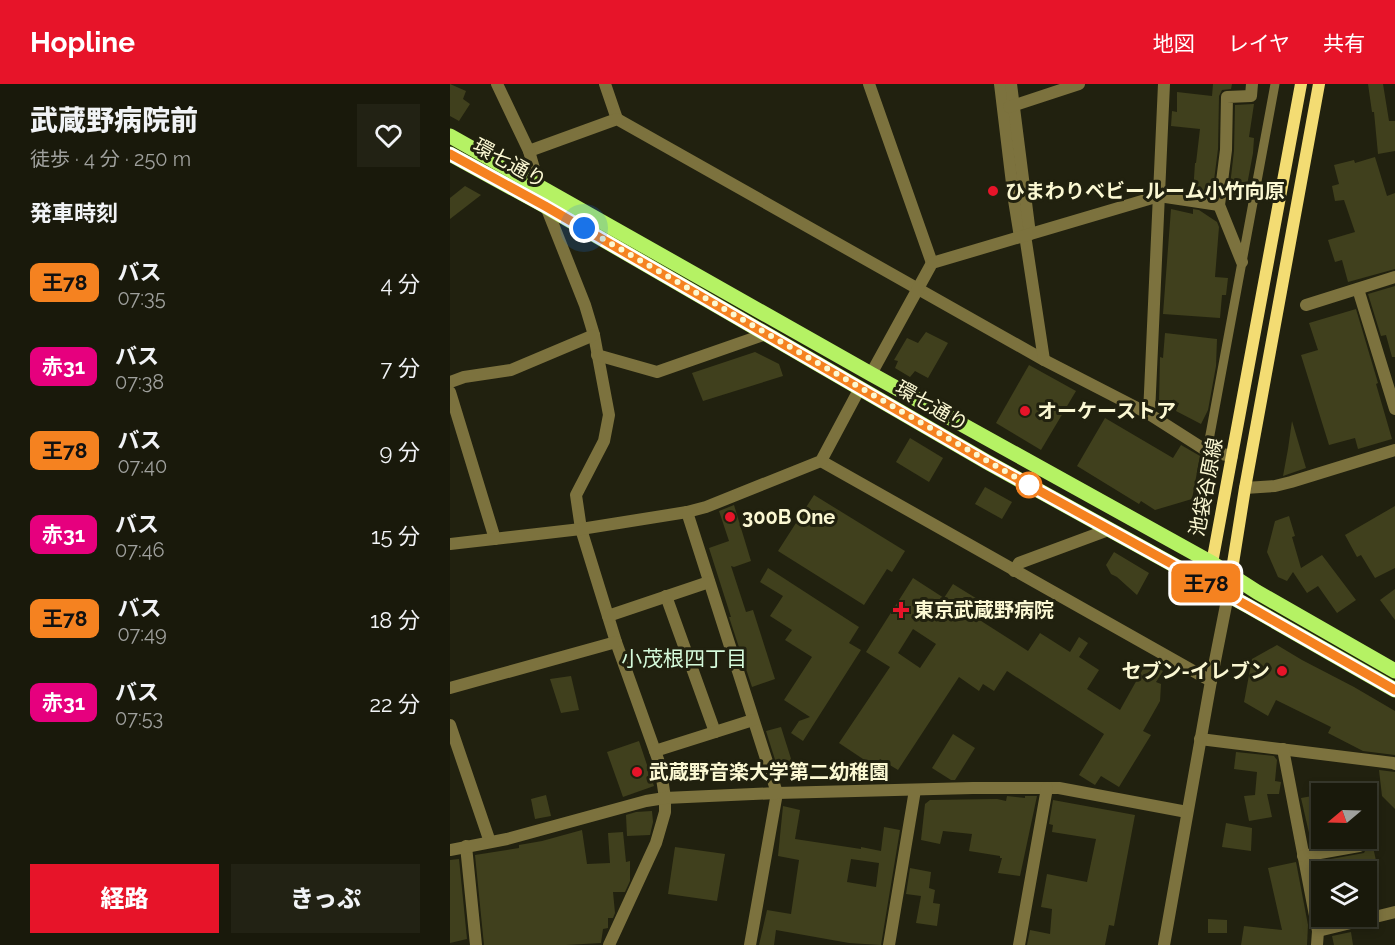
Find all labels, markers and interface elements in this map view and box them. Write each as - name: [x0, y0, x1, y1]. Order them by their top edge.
- text: Hopline: [30, 26, 135, 59]
- text: 地図: [1153, 31, 1195, 56]
- text: レイヤ: [1228, 31, 1290, 56]
- text: 共有: [1323, 31, 1365, 56]
- text: 武蔵野病院前: [30, 104, 198, 137]
- button: heart: [357, 104, 420, 167]
- street label: 環七通り: [469, 133, 551, 193]
- text: 徒歩 · 4 分 · 250 m: [30, 147, 191, 171]
- place label: ひまわりベビールーム小竹向原: [1005, 179, 1284, 203]
- marker: ひまわりベビールーム小竹向原: [986, 184, 1000, 198]
- text: 発車時刻: [30, 200, 118, 226]
- your location: [569, 213, 599, 243]
- text: バス: [117, 259, 161, 285]
- text: 王78: [42, 270, 87, 295]
- text: 4 分: [380, 271, 420, 297]
- text: 07:35: [117, 286, 166, 310]
- text: バス: [115, 343, 159, 369]
- text: 赤31: [42, 354, 85, 379]
- text: 7 分: [381, 355, 420, 381]
- text: 07:38: [115, 370, 164, 394]
- street label: 環七通り: [891, 376, 973, 436]
- place label: オーケーストア: [1037, 399, 1176, 423]
- marker: オーケーストア: [1018, 404, 1032, 418]
- text: バス: [117, 427, 161, 453]
- street label: 池袋谷原線: [1185, 436, 1227, 538]
- text: 王78: [42, 438, 87, 463]
- text: 9 分: [379, 439, 420, 465]
- text: 07:40: [117, 454, 167, 478]
- unlabelled marker: [1016, 472, 1042, 498]
- place label: 300B One: [742, 505, 835, 529]
- marker: 300B One: [723, 510, 737, 524]
- text: バス: [115, 511, 159, 537]
- text: 赤31: [42, 522, 85, 547]
- text: 15 分: [371, 523, 420, 549]
- text: 07:46: [115, 538, 165, 562]
- line badge: 王78: [1172, 564, 1240, 602]
- text: 王78: [1183, 571, 1229, 596]
- text: バス: [117, 595, 161, 621]
- place label: 東京武蔵野病院: [914, 598, 1054, 622]
- marker: 東京武蔵野病院: [892, 601, 910, 619]
- text: 王78: [42, 606, 87, 631]
- text: 18 分: [370, 607, 420, 633]
- text: 07:49: [117, 622, 167, 646]
- district label: 小茂根四丁目: [621, 646, 747, 671]
- place label: セブン-イレブン: [1122, 659, 1270, 683]
- marker: セブン-イレブン: [1275, 664, 1289, 678]
- text: バス: [115, 679, 159, 705]
- text: 赤31: [42, 690, 85, 715]
- text: 22 分: [369, 691, 420, 717]
- text: 07:53: [115, 706, 163, 730]
- place label: 武蔵野音楽大学第二幼稚園: [649, 760, 889, 784]
- marker: 武蔵野音楽大学第二幼稚園: [630, 765, 644, 779]
- north arrow: [1311, 783, 1377, 849]
- map controls: [1311, 783, 1377, 927]
- button: layers: [1311, 861, 1377, 927]
- button: 経路: [30, 864, 219, 933]
- button: きっぷ: [231, 864, 420, 933]

